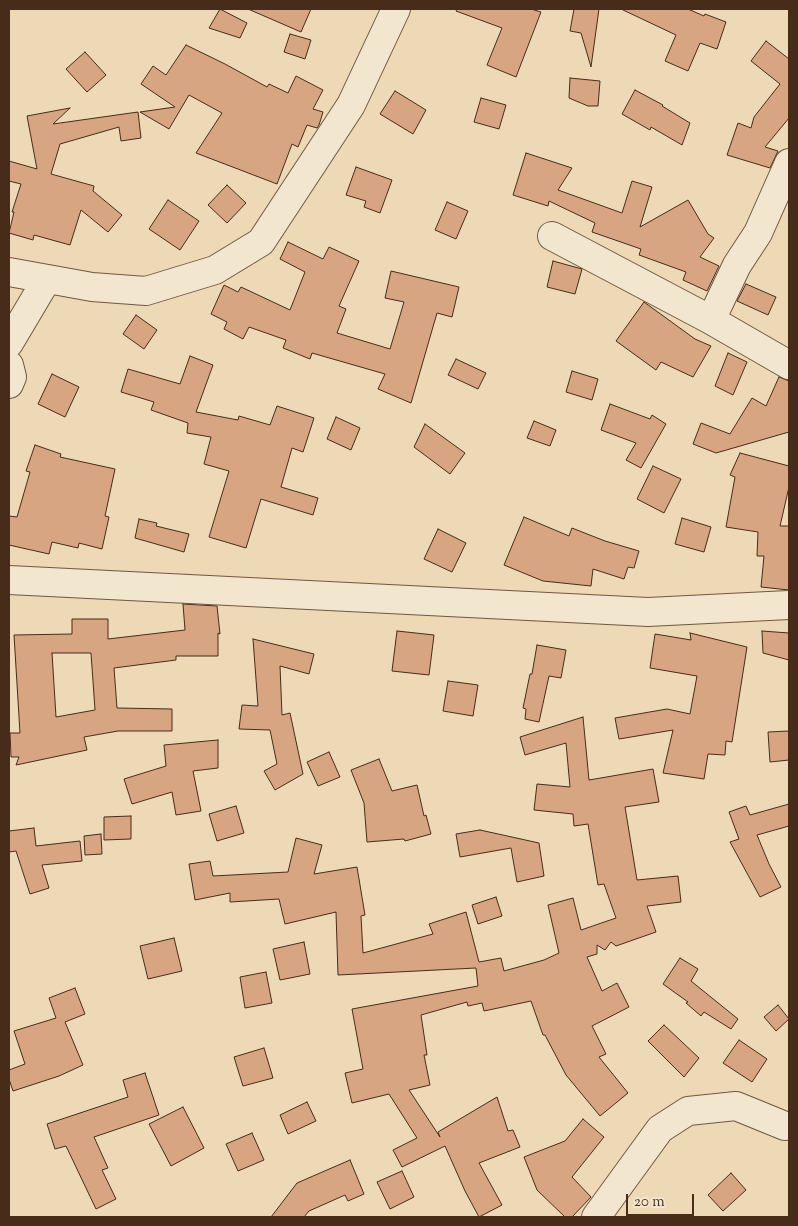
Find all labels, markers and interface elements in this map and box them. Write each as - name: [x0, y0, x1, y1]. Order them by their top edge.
- scale bar: [628, 1184, 696, 1216]
- text: 20 m: [634, 1192, 665, 1213]

